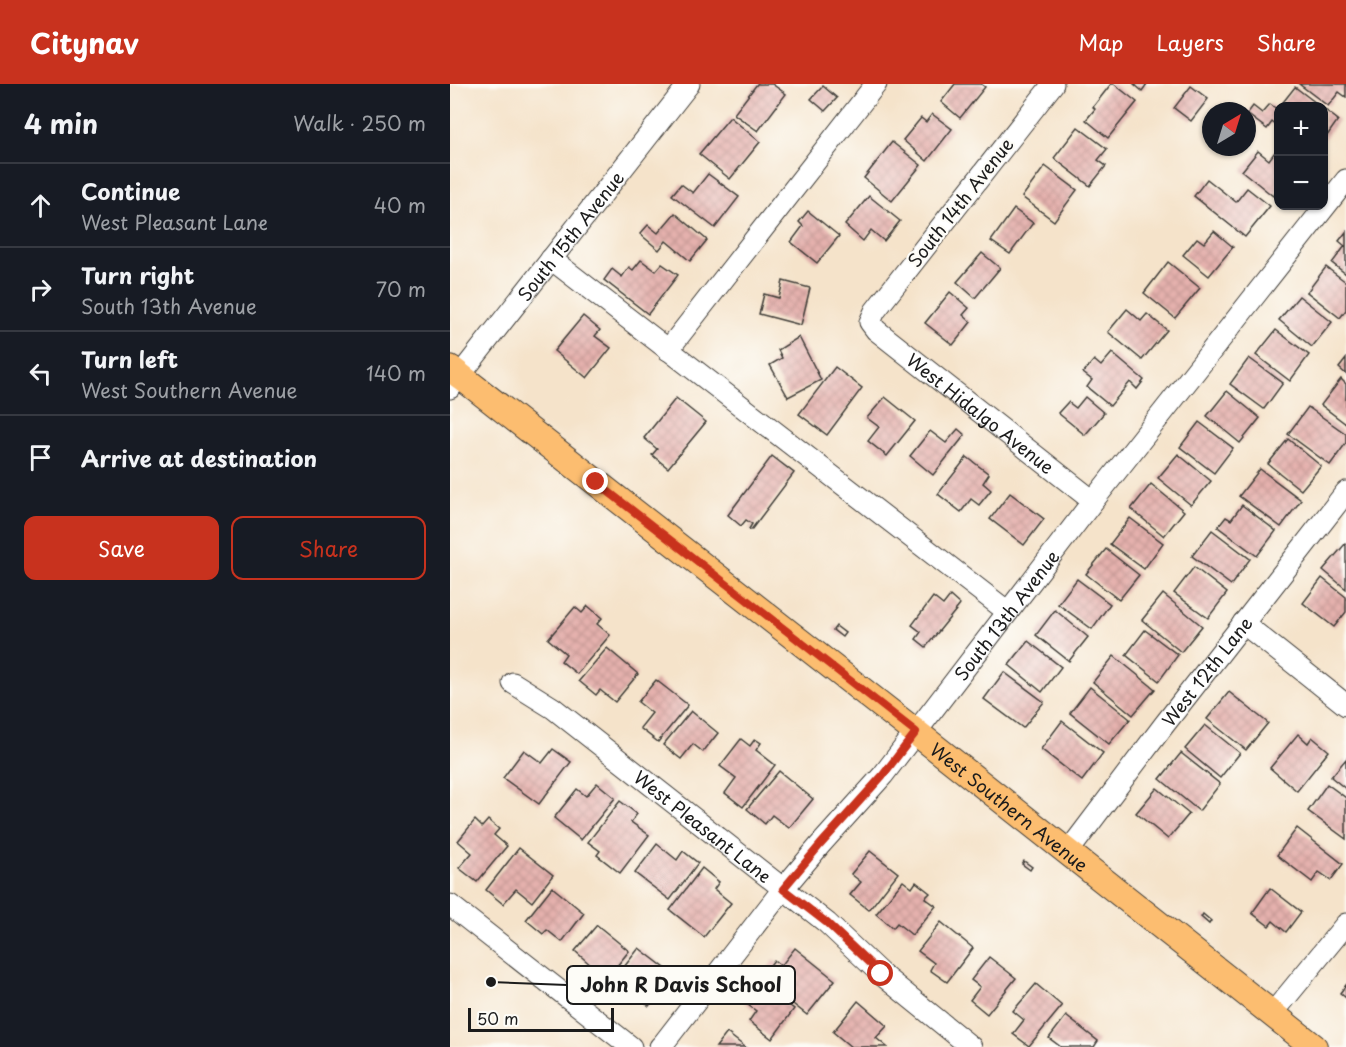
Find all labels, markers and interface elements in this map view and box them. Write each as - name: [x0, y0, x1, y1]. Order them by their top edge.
- text: Citynav: [30, 21, 139, 64]
- text: Map: [1079, 26, 1123, 58]
- text: Layers: [1156, 26, 1224, 58]
- text: Share: [1257, 26, 1316, 58]
- north arrow: [1202, 102, 1256, 156]
- map controls: [1274, 102, 1328, 210]
- button: +: [1274, 102, 1328, 156]
- text: 4 min: [24, 104, 98, 143]
- text: Walk · 250 m: [293, 108, 426, 138]
- street label: South 14th Avenue: [901, 131, 1019, 272]
- button: −: [1274, 156, 1328, 210]
- street label: South 15th Avenue: [510, 165, 630, 306]
- text: Continue: [81, 174, 180, 207]
- icon: ahead: [24, 189, 57, 222]
- text: 40 m: [374, 190, 426, 220]
- text: West Pleasant Lane: [81, 207, 268, 237]
- text: Turn right: [81, 258, 194, 291]
- icon: right: [24, 273, 57, 306]
- text: 70 m: [376, 274, 426, 304]
- text: South 13th Avenue: [81, 291, 257, 321]
- text: Turn left: [81, 342, 178, 375]
- street label: West Hidalgo Avenue: [901, 346, 1061, 479]
- icon: left: [24, 357, 57, 390]
- text: 140 m: [366, 358, 426, 388]
- text: West Southern Avenue: [81, 375, 298, 405]
- icon: arrive: [24, 441, 57, 474]
- text: Arrive at destination: [81, 441, 317, 474]
- route end: [582, 468, 608, 494]
- button: Save: [24, 516, 219, 580]
- button: Share: [231, 516, 426, 580]
- street label: South 13th Avenue: [947, 543, 1065, 686]
- street label: West 12th Lane: [1155, 610, 1258, 732]
- street label: West Southern Avenue: [925, 735, 1095, 878]
- street label: West Pleasant Lane: [629, 763, 778, 888]
- route start: [867, 960, 893, 986]
- callout: John R Davis School: [567, 966, 795, 1004]
- text: John R Davis School: [580, 969, 782, 999]
- scale bar: [468, 1005, 614, 1032]
- text: 50 m: [477, 1006, 518, 1030]

